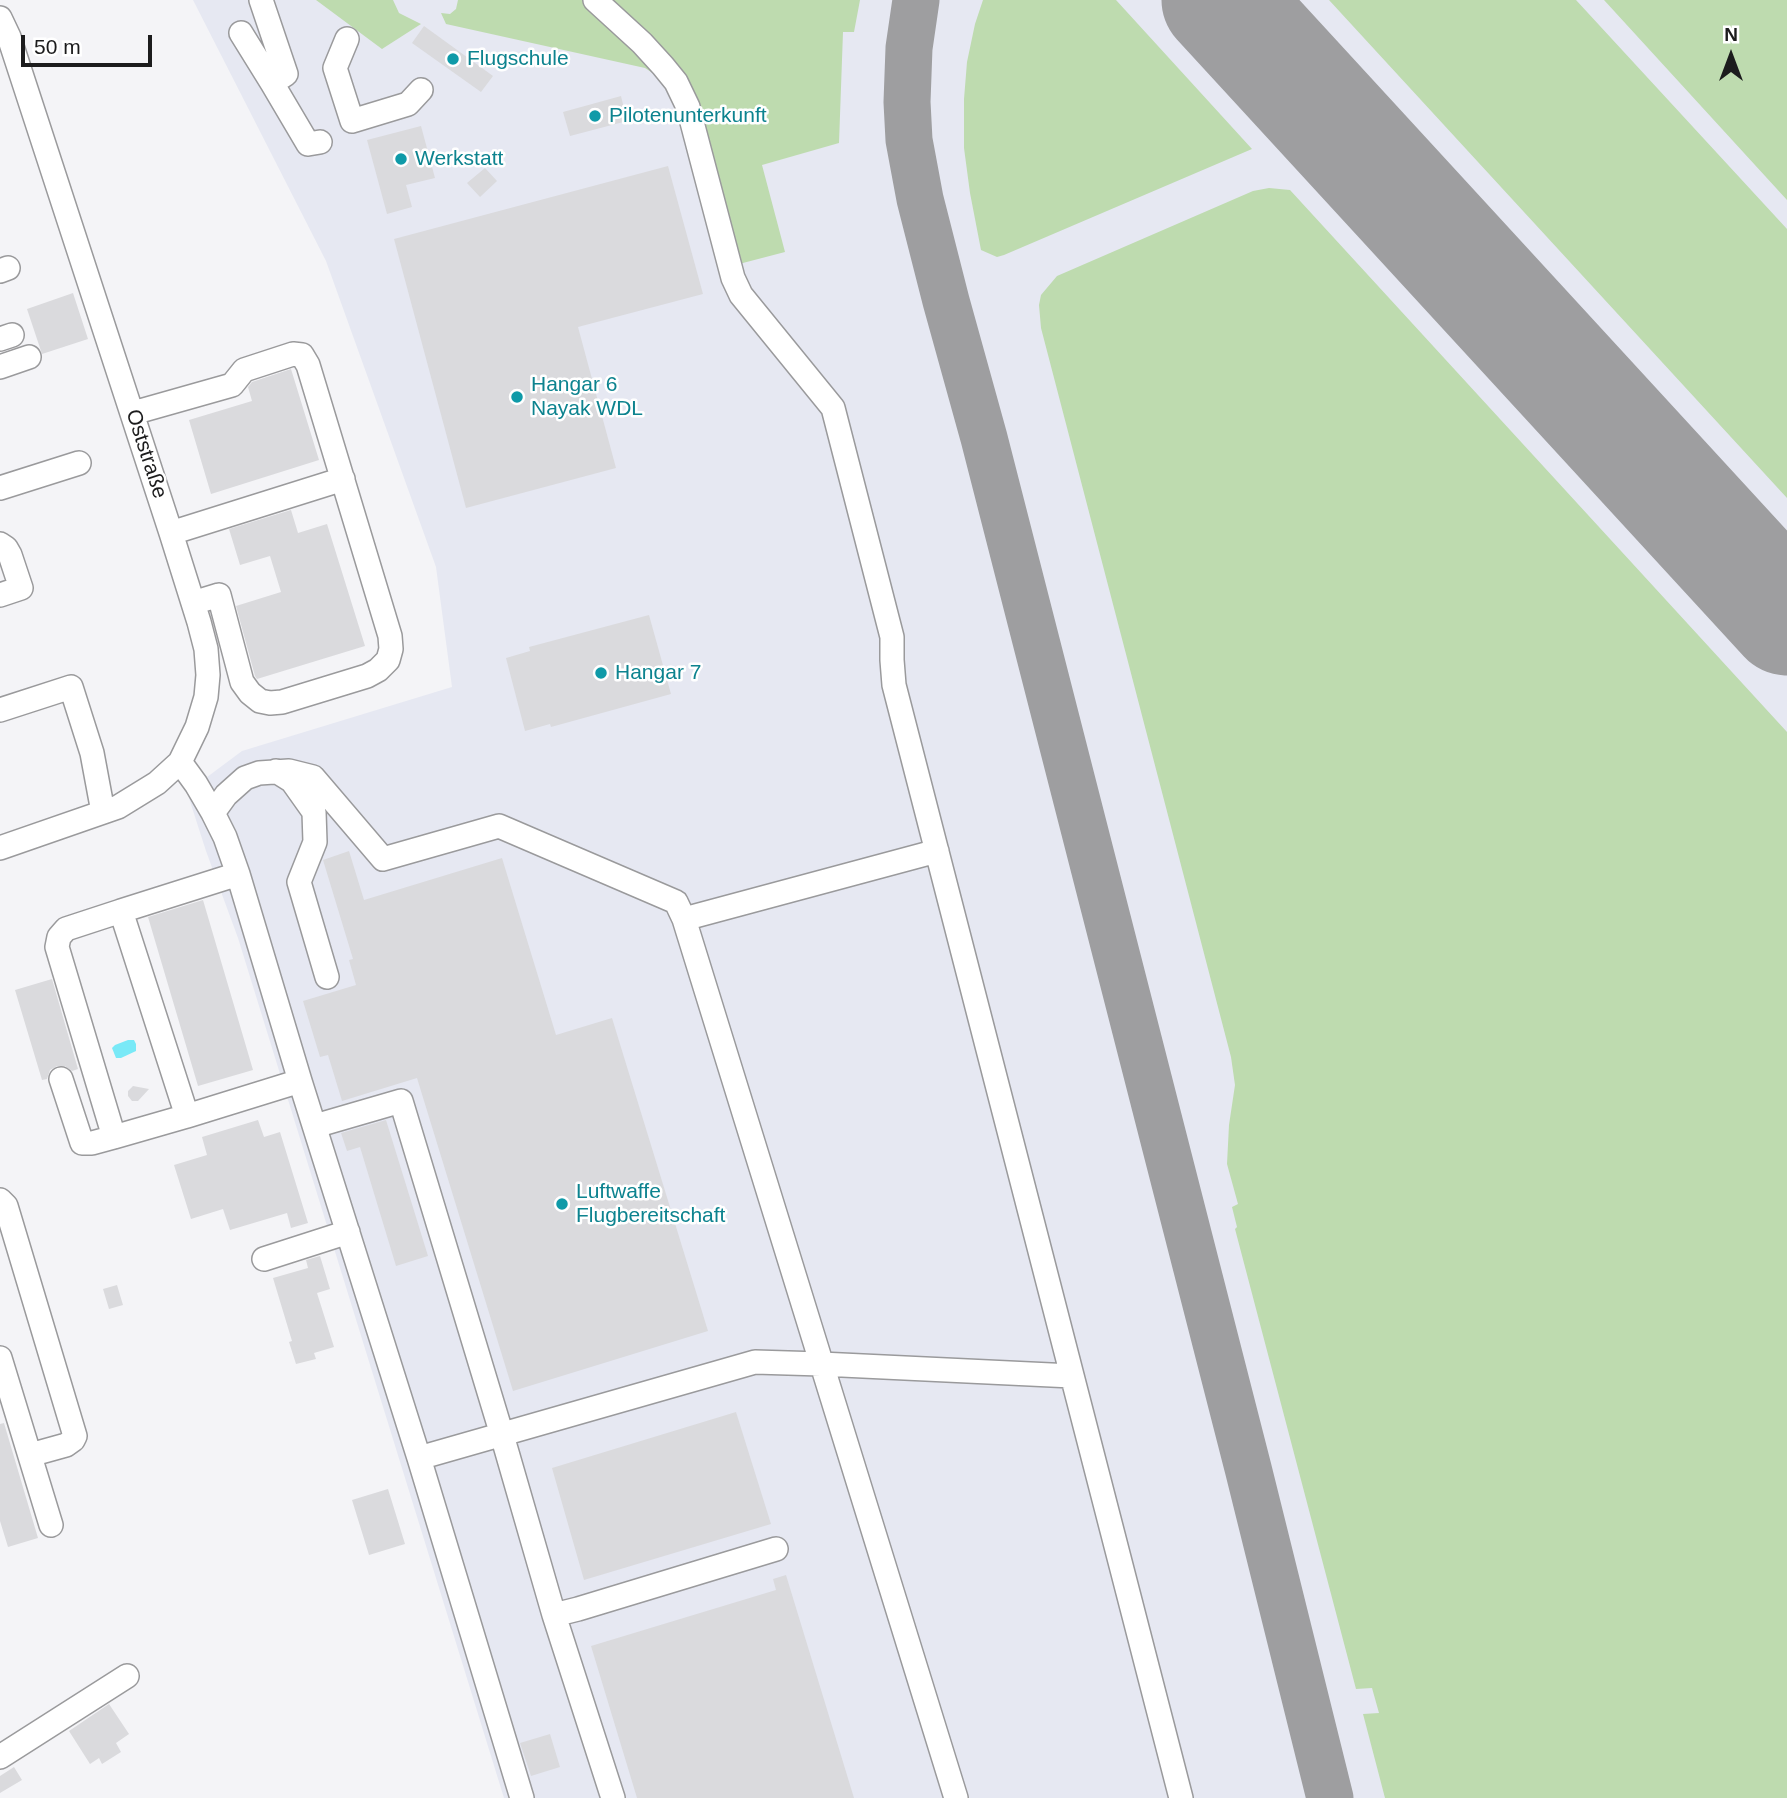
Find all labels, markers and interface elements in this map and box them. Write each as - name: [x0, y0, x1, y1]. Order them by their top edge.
- scale bar: [24, 21, 156, 65]
- north arrow: [1696, 21, 1766, 91]
- text: N: [1724, 24, 1738, 45]
- text: 50 m: [34, 35, 81, 58]
- place label: Flugschule: [467, 46, 569, 72]
- marker: Flugschule: [445, 51, 461, 67]
- place label: Pilotenunterkunft: [609, 103, 767, 129]
- marker: Pilotenunterkunft: [587, 108, 603, 124]
- place label: Werkstatt: [415, 146, 503, 172]
- marker: Werkstatt: [393, 151, 409, 167]
- place label: Hangar 6 Nayak WDL: [531, 372, 643, 422]
- marker: Hangar 6 Nayak WDL: [509, 389, 525, 405]
- street label: Oststraße: [120, 406, 172, 502]
- place label: Hangar 7: [615, 660, 701, 686]
- marker: Hangar 7: [593, 665, 609, 681]
- place label: Luftwaffe Flugbereitschaft: [576, 1179, 725, 1229]
- marker: Luftwaffe Flugbereitschaft: [554, 1196, 570, 1212]

